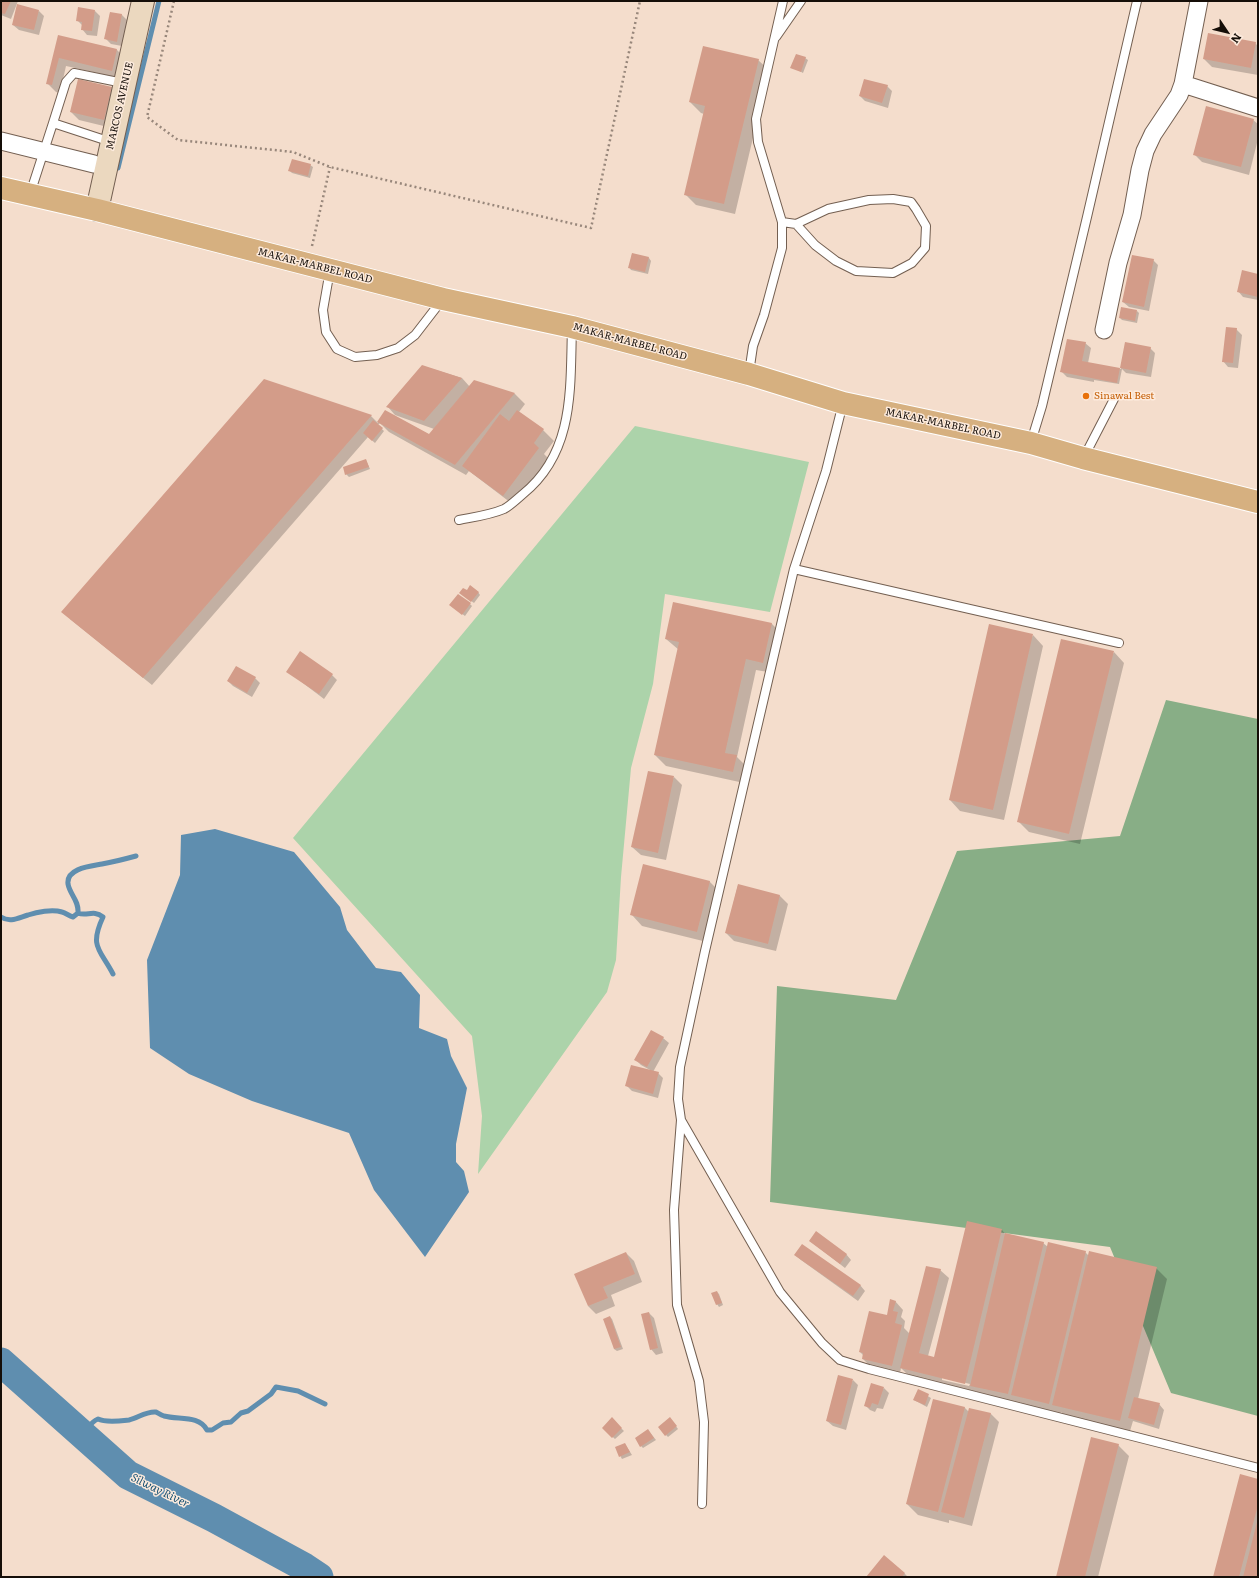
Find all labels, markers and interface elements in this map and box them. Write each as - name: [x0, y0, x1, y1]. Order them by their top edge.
- north arrow: [1207, 12, 1247, 52]
- text: N: [1228, 31, 1246, 47]
- street label: MARCOS AVENUE: [104, 61, 136, 151]
- street label: MAKAR-MARBEL ROAD: [257, 246, 373, 286]
- street label: MAKAR-MARBEL ROAD: [572, 321, 688, 363]
- place label: Sinawal Best: [1094, 390, 1154, 402]
- marker: Sinawal Best: [1081, 391, 1091, 401]
- street label: MAKAR-MARBEL ROAD: [884, 406, 1002, 442]
- water label: Silway River: [129, 1471, 191, 1511]

